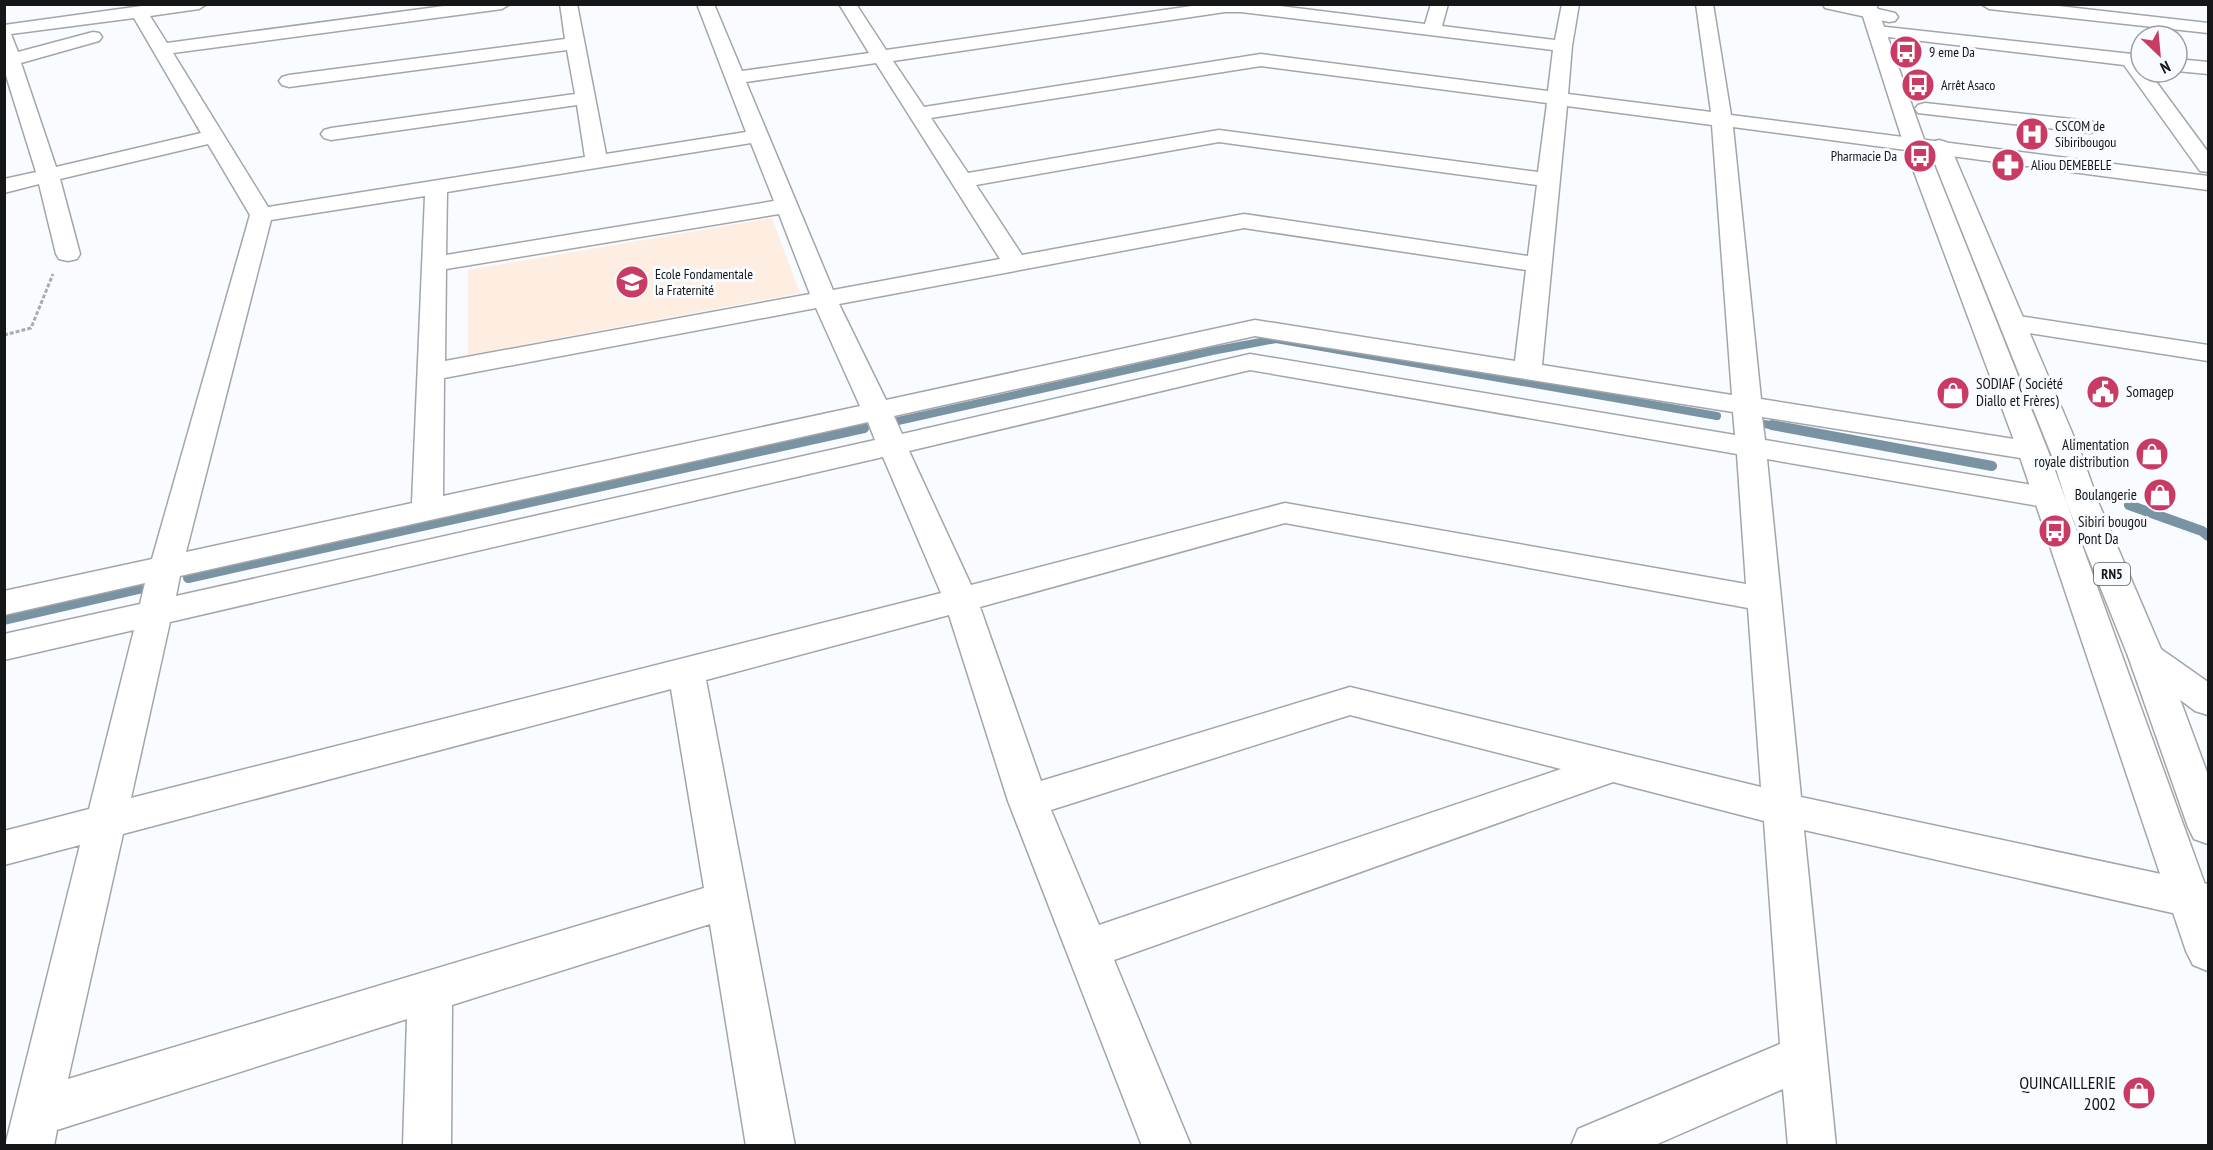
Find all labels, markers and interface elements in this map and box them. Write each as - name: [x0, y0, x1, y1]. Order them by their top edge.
- north arrow: [2129, 24, 2189, 84]
- bus stop icon: 9 eme Da: [1888, 34, 1924, 70]
- place label: 9 eme Da: [1929, 43, 1975, 61]
- text: N: [2157, 57, 2174, 78]
- bus stop icon: Arrêt Asaco: [1900, 67, 1936, 103]
- place label: Arrêt Asaco: [1941, 76, 1995, 94]
- hospital icon: CSCOM de Sibiribougou: [2014, 116, 2050, 152]
- place label: CSCOM de Sibiribougou: [2055, 117, 2116, 151]
- bus stop icon: Pharmacie Da: [1902, 138, 1938, 174]
- place label: Pharmacie Da: [1831, 147, 1897, 165]
- pharmacy icon: Aliou DEMEBELE: [1990, 147, 2026, 183]
- place label: Aliou DEMEBELE: [2031, 156, 2112, 174]
- school or university icon: Ecole Fondamentale la Fraternité: [614, 264, 650, 300]
- place label: Ecole Fondamentale la Fraternité: [655, 265, 753, 299]
- place label: SODIAF ( Société Diallo et Frères): [1976, 374, 2063, 410]
- public building icon: Somagep: [2085, 374, 2121, 410]
- shop icon: SODIAF ( Société Diallo et Frères): [1935, 375, 1971, 411]
- place label: Somagep: [2126, 382, 2174, 401]
- place label: Alimentation royale distribution: [2034, 435, 2129, 471]
- shop icon: Alimentation royale distribution: [2134, 436, 2170, 472]
- shop icon: Boulangerie: [2142, 477, 2178, 513]
- place label: Boulangerie: [2075, 485, 2137, 504]
- place label: Sibiri bougou Pont Da: [2078, 512, 2147, 548]
- bus stop icon: Sibiri bougou Pont Da: [2037, 513, 2073, 549]
- road number: RN5: [2094, 563, 2130, 585]
- place label: QUINCAILLERIE 2002: [2019, 1071, 2116, 1115]
- shop icon: QUINCAILLERIE 2002: [2121, 1075, 2157, 1111]

